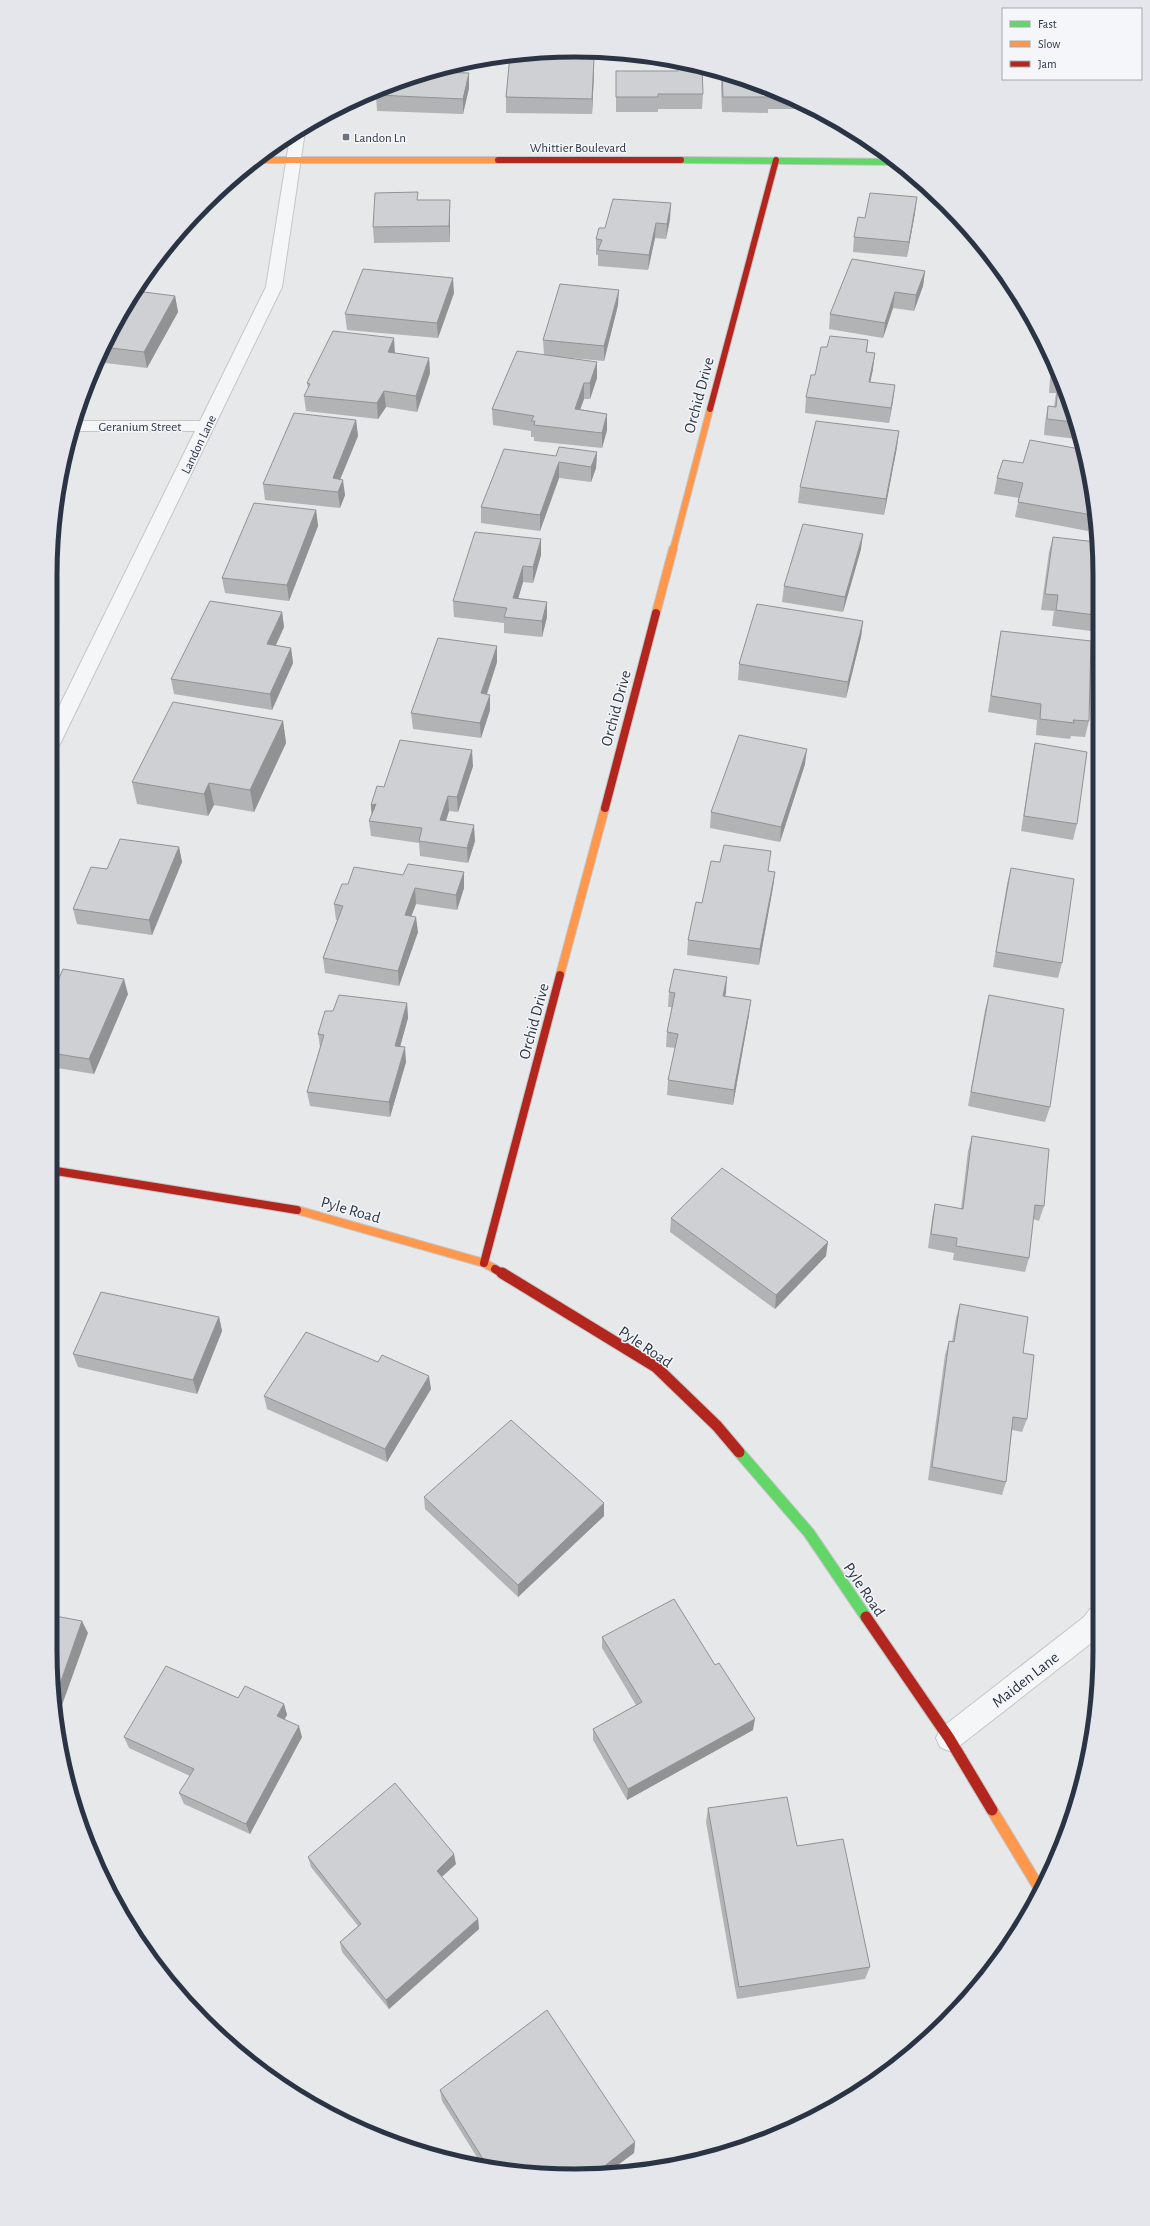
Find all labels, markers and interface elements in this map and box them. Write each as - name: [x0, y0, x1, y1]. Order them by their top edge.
- legend: [1002, 8, 1142, 80]
- text: Fast: [1038, 18, 1057, 30]
- text: Slow: [1038, 38, 1060, 50]
- text: Jam: [1038, 58, 1057, 70]
- marker: Landon Ln: [341, 132, 351, 142]
- place label: Landon Ln: [354, 132, 406, 145]
- street label: Whittier Boulevard: [530, 142, 626, 155]
- street label: Orchid Drive: [681, 356, 717, 435]
- street label: Landon Lane: [180, 413, 219, 476]
- street label: Geranium Street: [99, 421, 181, 434]
- street label: Orchid Drive: [598, 669, 634, 748]
- street label: Orchid Drive: [516, 982, 552, 1061]
- street label: Pyle Road: [319, 1194, 382, 1227]
- street label: Pyle Road: [615, 1323, 675, 1371]
- street label: Pyle Road: [840, 1560, 888, 1620]
- street label: Maiden Lane: [989, 1649, 1062, 1711]

